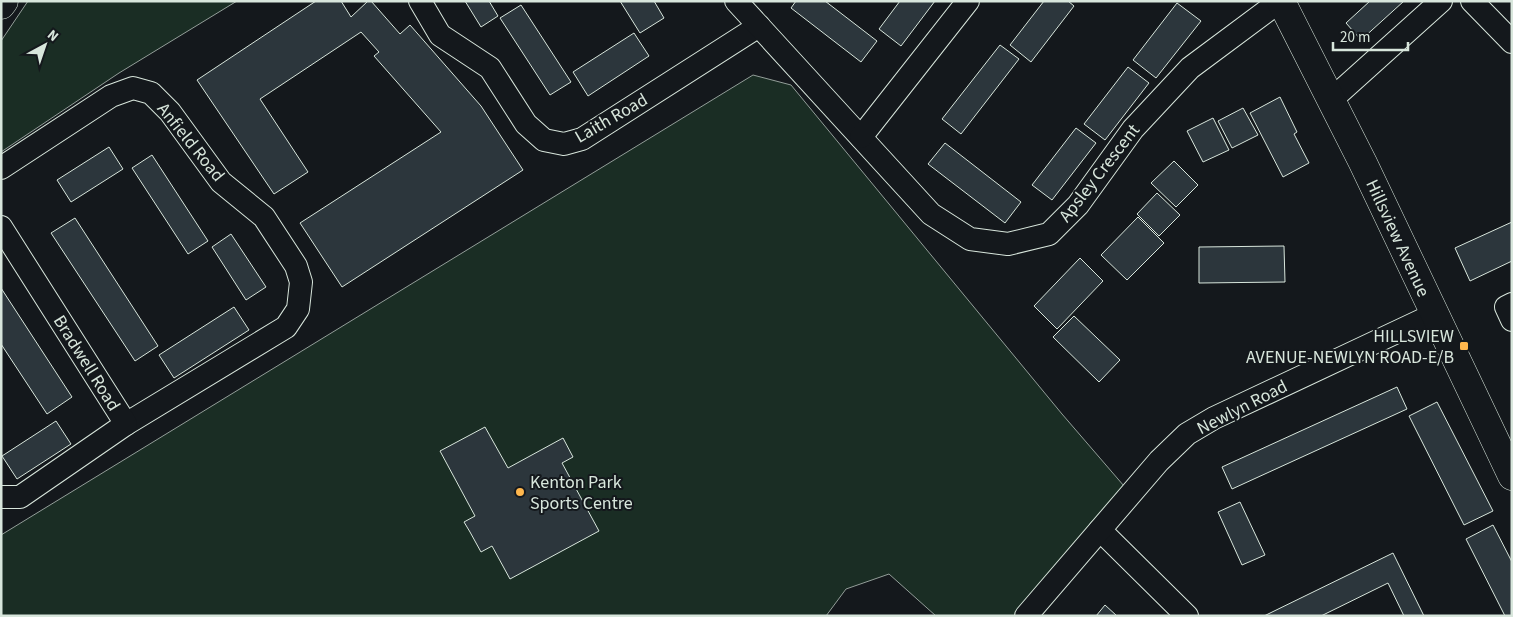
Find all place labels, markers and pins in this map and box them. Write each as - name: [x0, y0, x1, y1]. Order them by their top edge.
- place label: HILLSVIEW AVENUE-NEWLYN ROAD-E/B: [1246, 324, 1454, 370]
- marker: HILLSVIEW AVENUE-NEWLYN ROAD-E/B: [1458, 340, 1470, 352]
- place label: Kenton Park Sports Centre: [530, 470, 633, 516]
- marker: Kenton Park Sports Centre: [514, 486, 526, 498]

